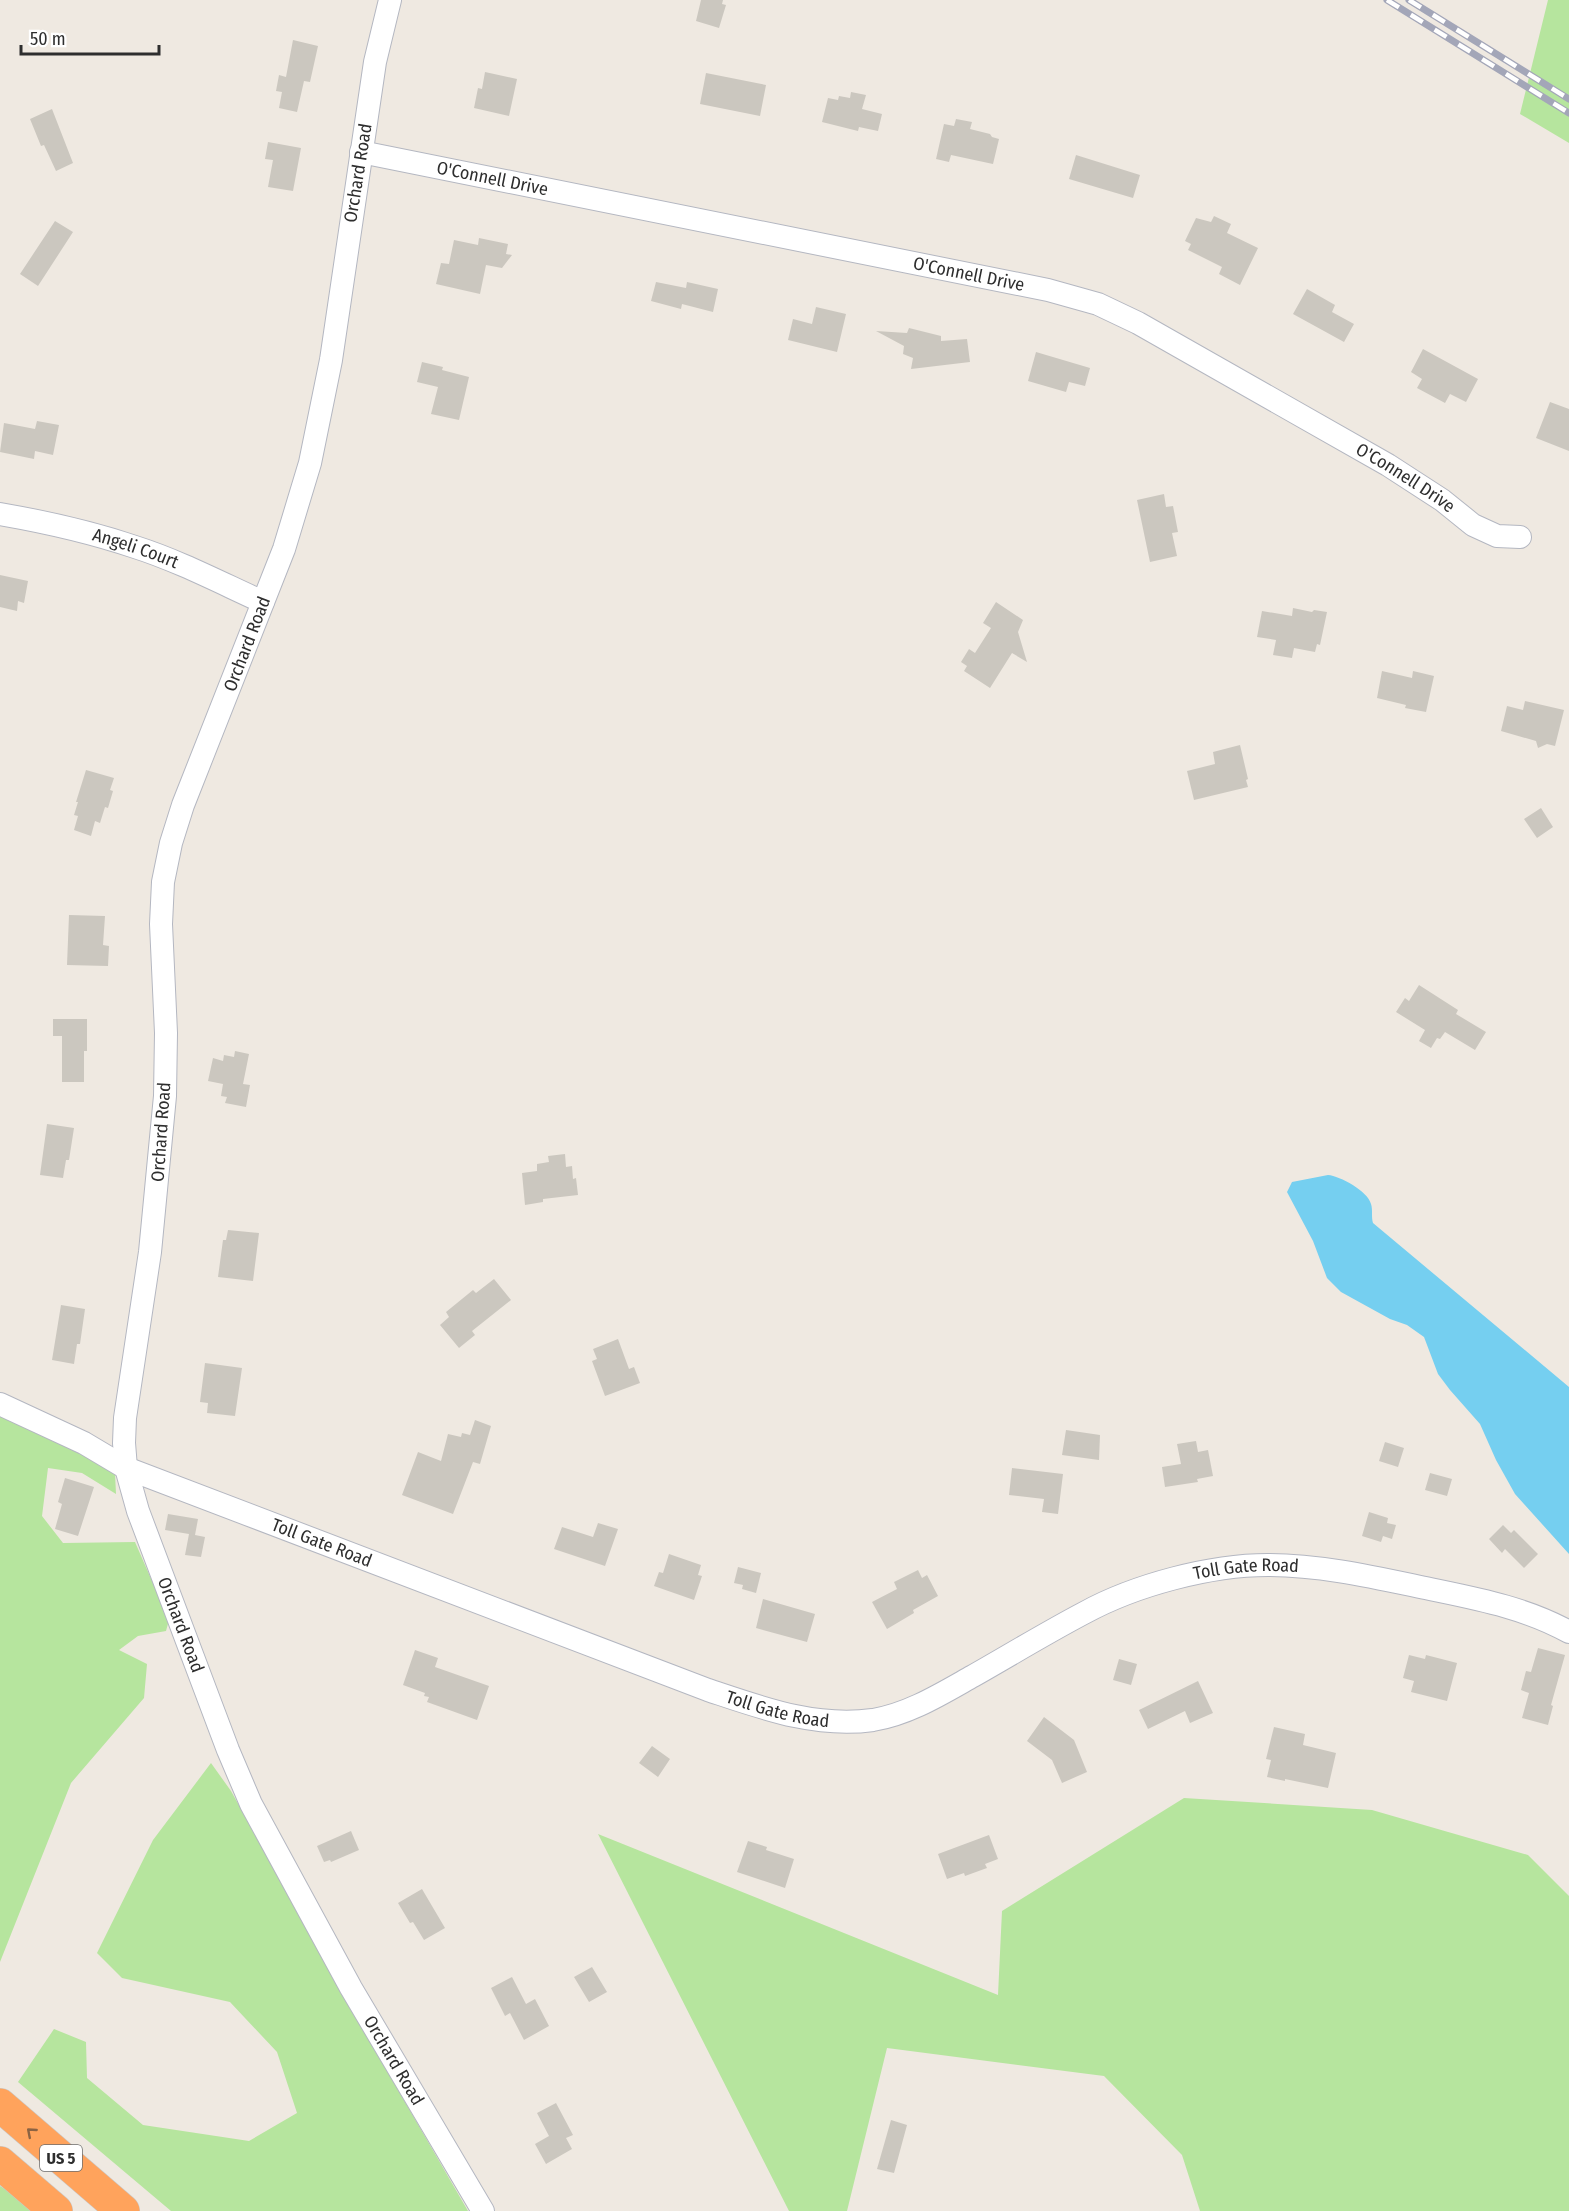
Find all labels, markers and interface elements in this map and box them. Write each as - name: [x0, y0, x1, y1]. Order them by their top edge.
- scale bar: [21, 18, 159, 56]
- text: 50 m: [30, 28, 66, 50]
- street label: Orchard Road: [339, 122, 377, 224]
- street label: O'Connell Drive: [435, 156, 550, 200]
- street label: O'Connell Drive: [911, 252, 1027, 296]
- street label: O'Connell Drive: [1352, 438, 1460, 517]
- street label: Angeli Court: [90, 524, 182, 573]
- street label: Orchard Road: [219, 593, 275, 695]
- street label: Orchard Road: [147, 1081, 175, 1183]
- street label: Toll Gate Road: [268, 1514, 375, 1572]
- street label: Toll Gate Road: [1191, 1554, 1300, 1584]
- street label: Orchard Road: [153, 1574, 209, 1676]
- street label: Toll Gate Road: [723, 1686, 830, 1732]
- street label: Orchard Road: [359, 2012, 429, 2109]
- one-way arrow: [27, 2128, 38, 2139]
- road number: US 5: [40, 2145, 82, 2171]

